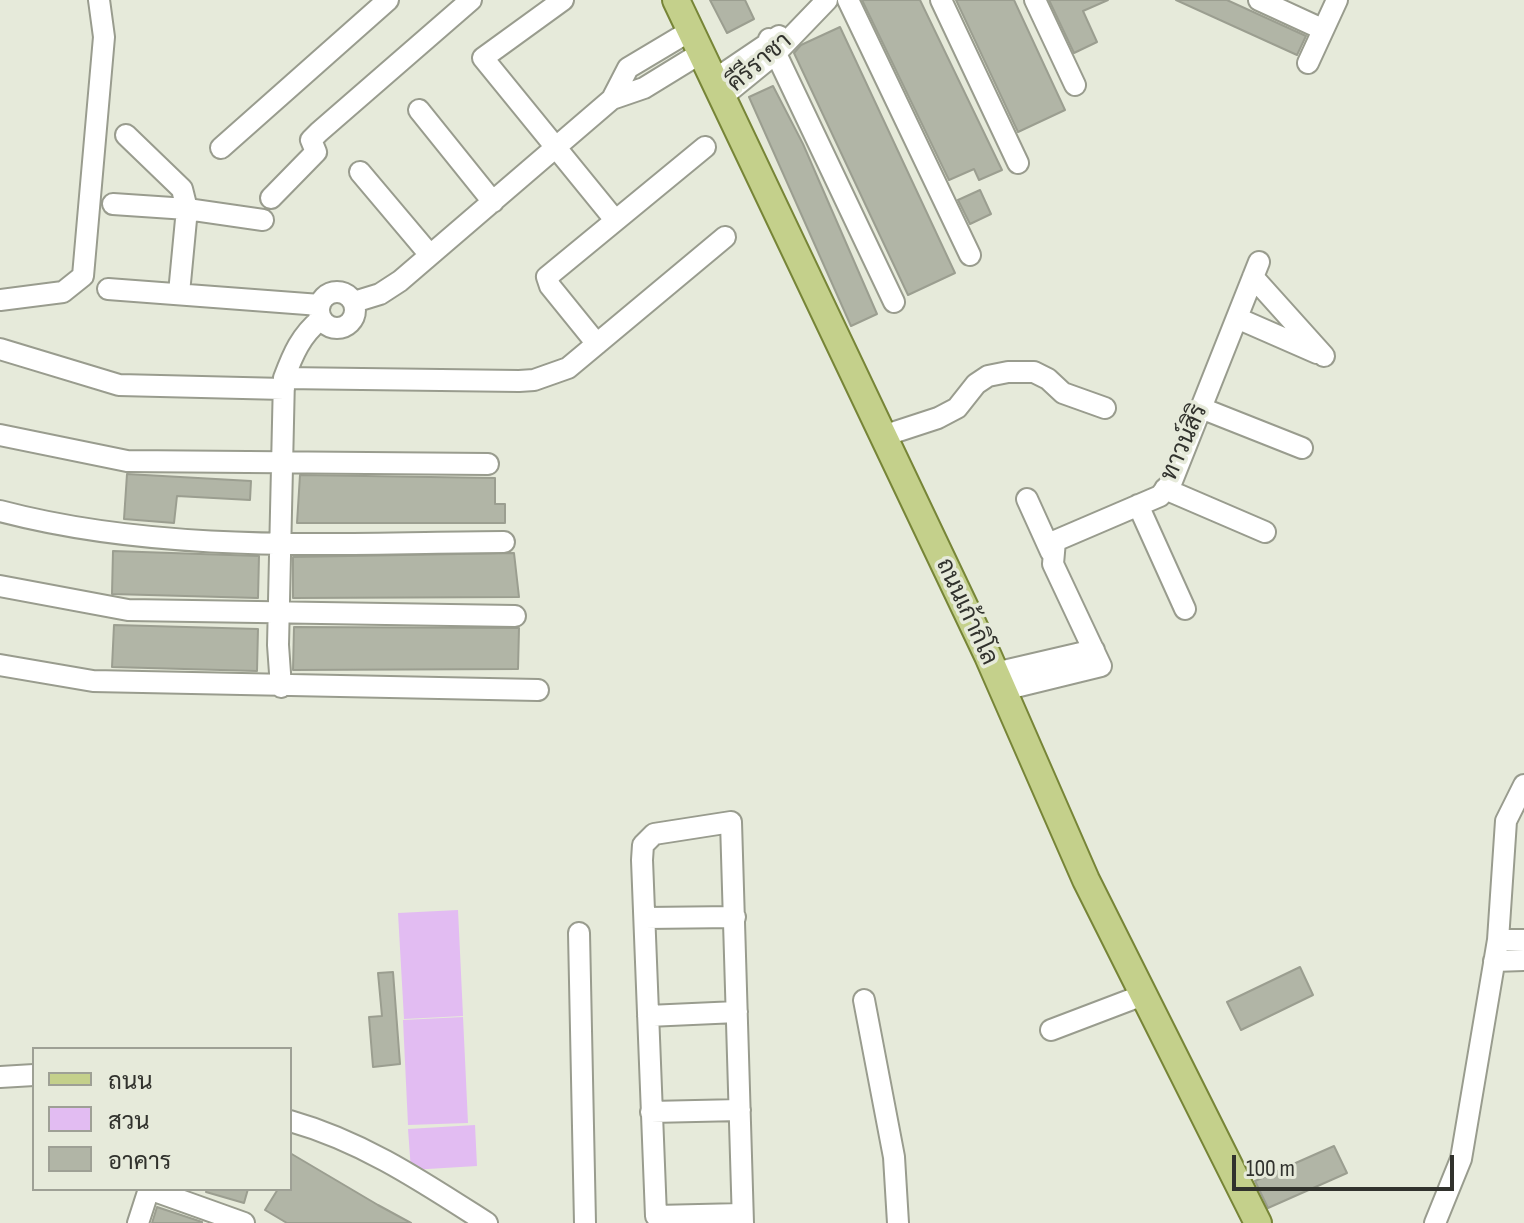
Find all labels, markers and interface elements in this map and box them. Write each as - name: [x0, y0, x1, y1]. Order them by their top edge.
- street label: คีรีราชา: [722, 27, 798, 99]
- street label: ทาวน์สิริ: [1155, 400, 1215, 486]
- street label: ถนนเก้ากิโล: [929, 554, 1003, 670]
- legend: [32, 1047, 292, 1191]
- text: ถนน: [108, 1067, 153, 1096]
- text: สวน: [108, 1107, 150, 1136]
- scale bar: [1236, 1139, 1458, 1189]
- text: อาคาร: [108, 1147, 171, 1176]
- text: 100 m: [1246, 1154, 1295, 1183]

